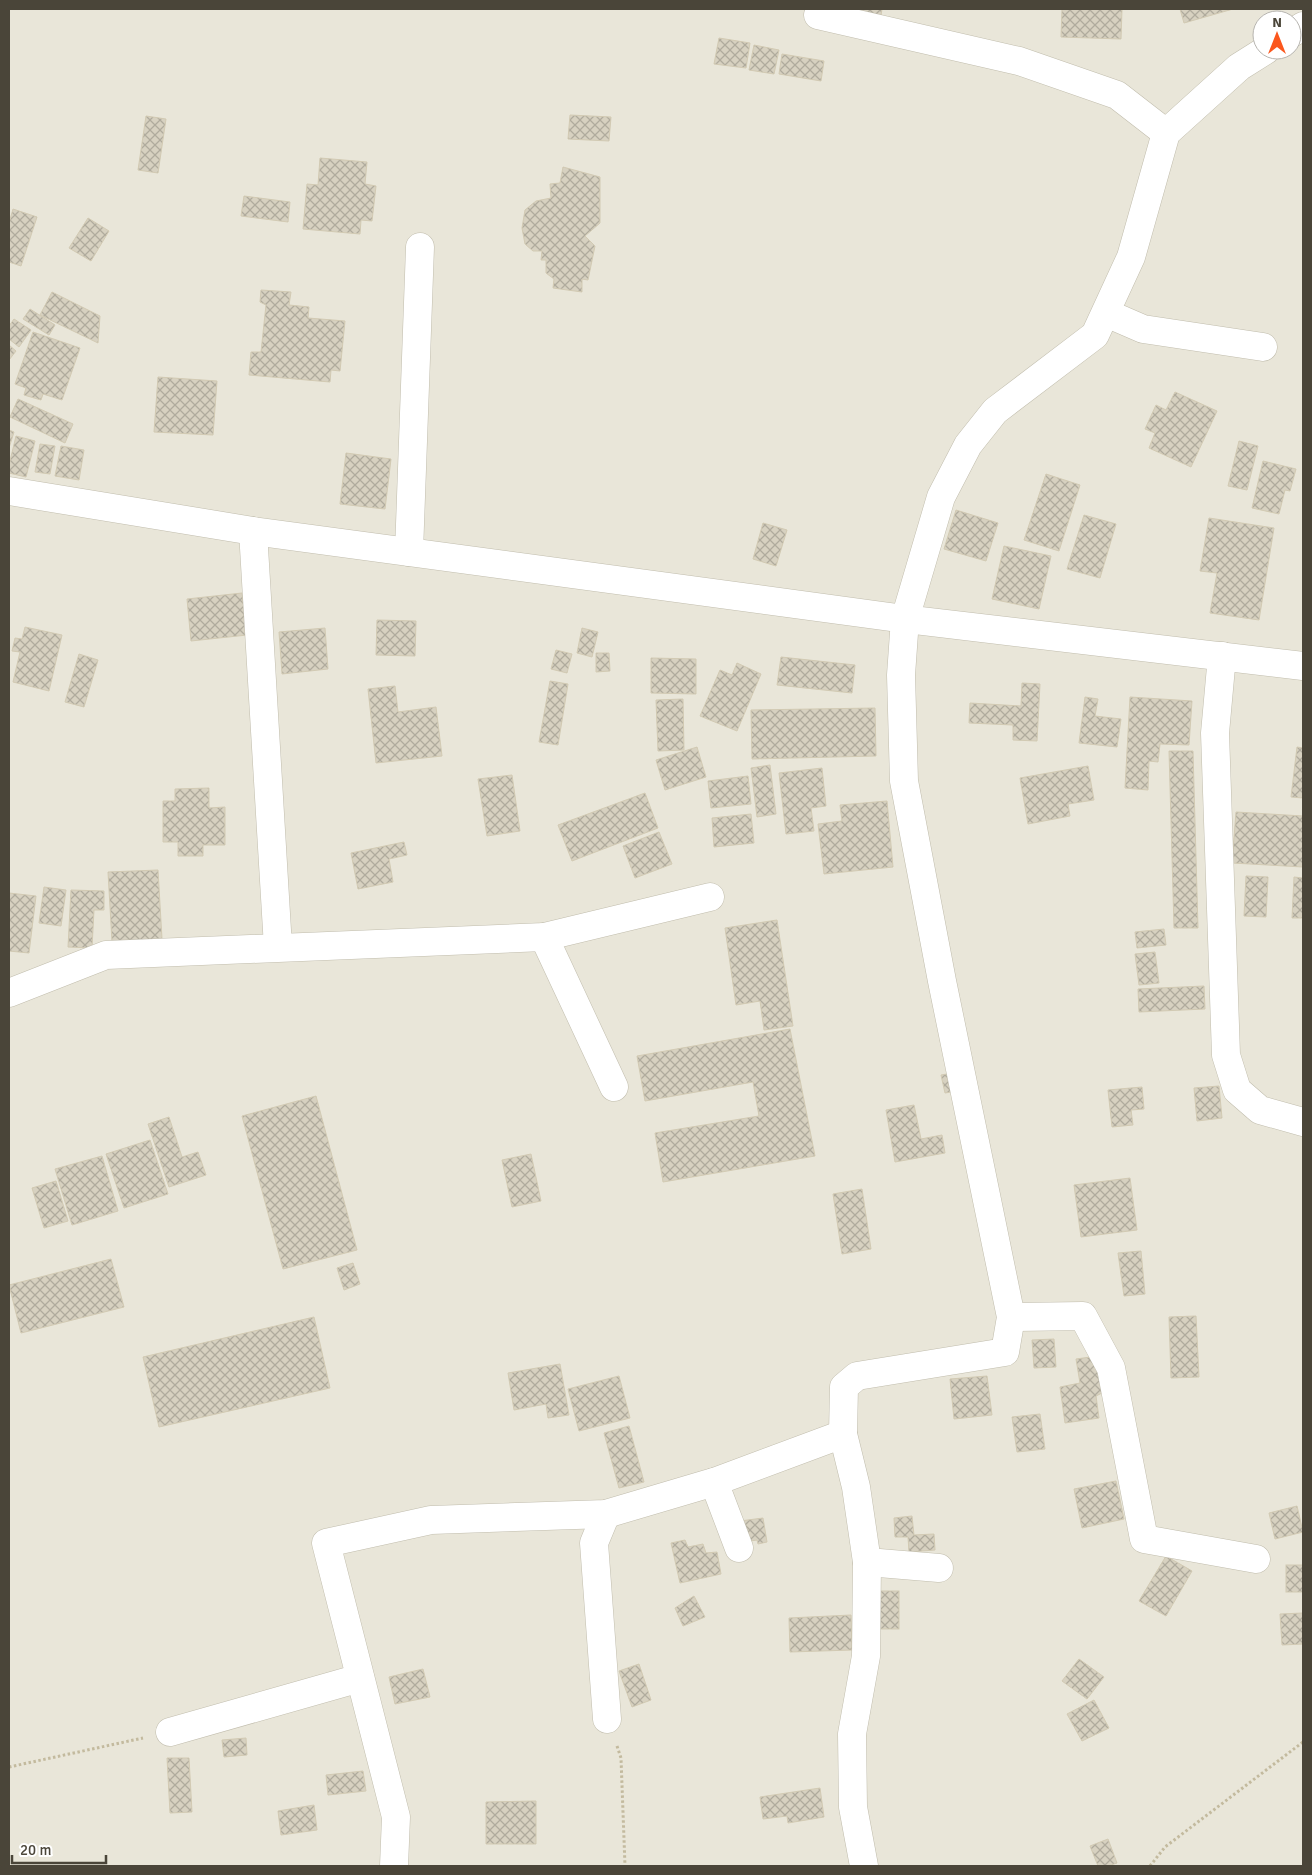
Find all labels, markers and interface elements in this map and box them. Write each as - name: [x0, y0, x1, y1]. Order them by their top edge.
- north arrow: [1252, 10, 1302, 60]
- text: N: [1272, 14, 1282, 31]
- scale bar: [12, 1832, 106, 1864]
- text: 20 m: [20, 1841, 51, 1859]

